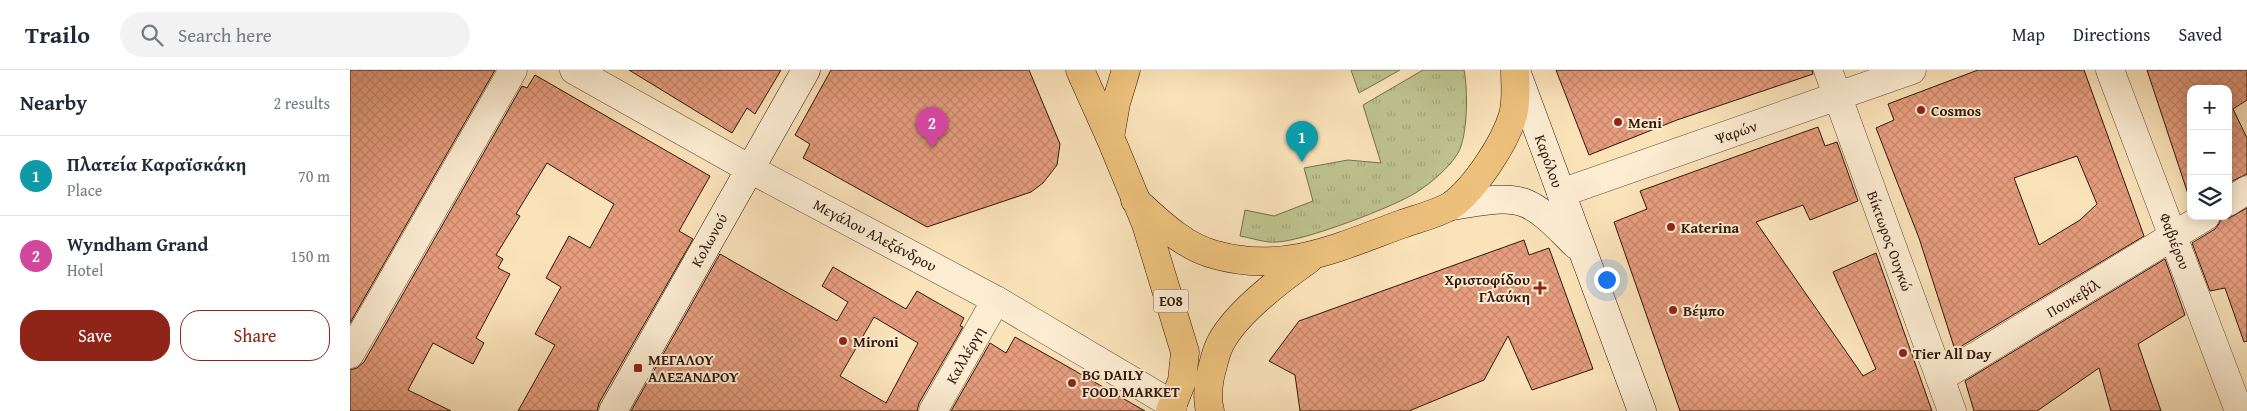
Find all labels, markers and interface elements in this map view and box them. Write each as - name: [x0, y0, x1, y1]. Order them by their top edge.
- search box: [120, 12, 470, 57]
- text: Trailo: [25, 17, 90, 52]
- icon: search: [138, 21, 166, 49]
- text: Search here: [178, 21, 272, 49]
- text: Map: [2012, 21, 2045, 48]
- text: Directions: [2073, 21, 2150, 48]
- text: Saved: [2178, 21, 2222, 48]
- map controls: [2187, 85, 2232, 220]
- button: +: [2187, 85, 2232, 130]
- text: Nearby: [20, 87, 87, 118]
- text: 2 results: [273, 91, 330, 115]
- place label: Cosmos: [1931, 100, 1981, 121]
- marker: Cosmos: [1915, 104, 1927, 116]
- pin: 2: [916, 107, 948, 148]
- place label: Meni: [1628, 112, 1662, 133]
- street label: Ψαρών: [1711, 115, 1760, 149]
- marker: Meni: [1612, 116, 1624, 128]
- pin: 1: [1286, 121, 1318, 162]
- button: −: [2187, 130, 2232, 175]
- street label: Καρόλου: [1530, 131, 1568, 191]
- text: Πλατεία Καραϊσκάκη: [67, 150, 246, 178]
- text: 1: [32, 164, 40, 188]
- text: 70 m: [298, 164, 330, 188]
- button: layers: [2187, 175, 2232, 220]
- text: Place: [67, 178, 102, 202]
- street label: Βίκτωρος Ουγκώ: [1862, 188, 1918, 294]
- street label: Μεγάλου Αλεξάνδρου: [810, 194, 941, 276]
- street label: Κολωνού: [686, 209, 732, 271]
- street label: Φαβιέρου: [2155, 210, 2196, 273]
- place label: Katerina: [1681, 217, 1740, 238]
- marker: Katerina: [1665, 221, 1677, 233]
- text: Wyndham Grand: [67, 230, 208, 258]
- text: 2: [32, 244, 40, 268]
- text: 150 m: [290, 244, 330, 268]
- text: Hotel: [67, 258, 103, 282]
- your location: [1594, 267, 1620, 293]
- place label: Χριστοφίδου Γλαύκη: [1445, 269, 1530, 307]
- street label: Πουκεβίλ: [2042, 273, 2105, 322]
- marker: Χριστοφίδου Γλαύκη: [1534, 282, 1546, 294]
- road number: ΕΟ8: [1154, 290, 1188, 312]
- place label: Βέμπο: [1683, 300, 1725, 321]
- marker: Βέμπο: [1667, 304, 1679, 316]
- button: Save: [20, 310, 170, 361]
- button: Share: [180, 310, 330, 361]
- street label: Καλλέργη: [941, 323, 989, 387]
- place label: Mironi: [853, 331, 899, 352]
- marker: Mironi: [837, 335, 849, 347]
- place label: Tier All Day: [1913, 343, 1992, 364]
- marker: Tier All Day: [1897, 347, 1909, 359]
- place label: ΜΕΓΑΛΟΥ ΑΛΕΞΑΝΔΡΟΥ: [648, 349, 739, 387]
- marker: ΜΕΓΑΛΟΥ ΑΛΕΞΑΝΔΡΟΥ: [632, 362, 644, 374]
- place label: BG DAILY FOOD MARKET: [1082, 364, 1180, 402]
- marker: BG DAILY FOOD MARKET: [1066, 377, 1078, 389]

